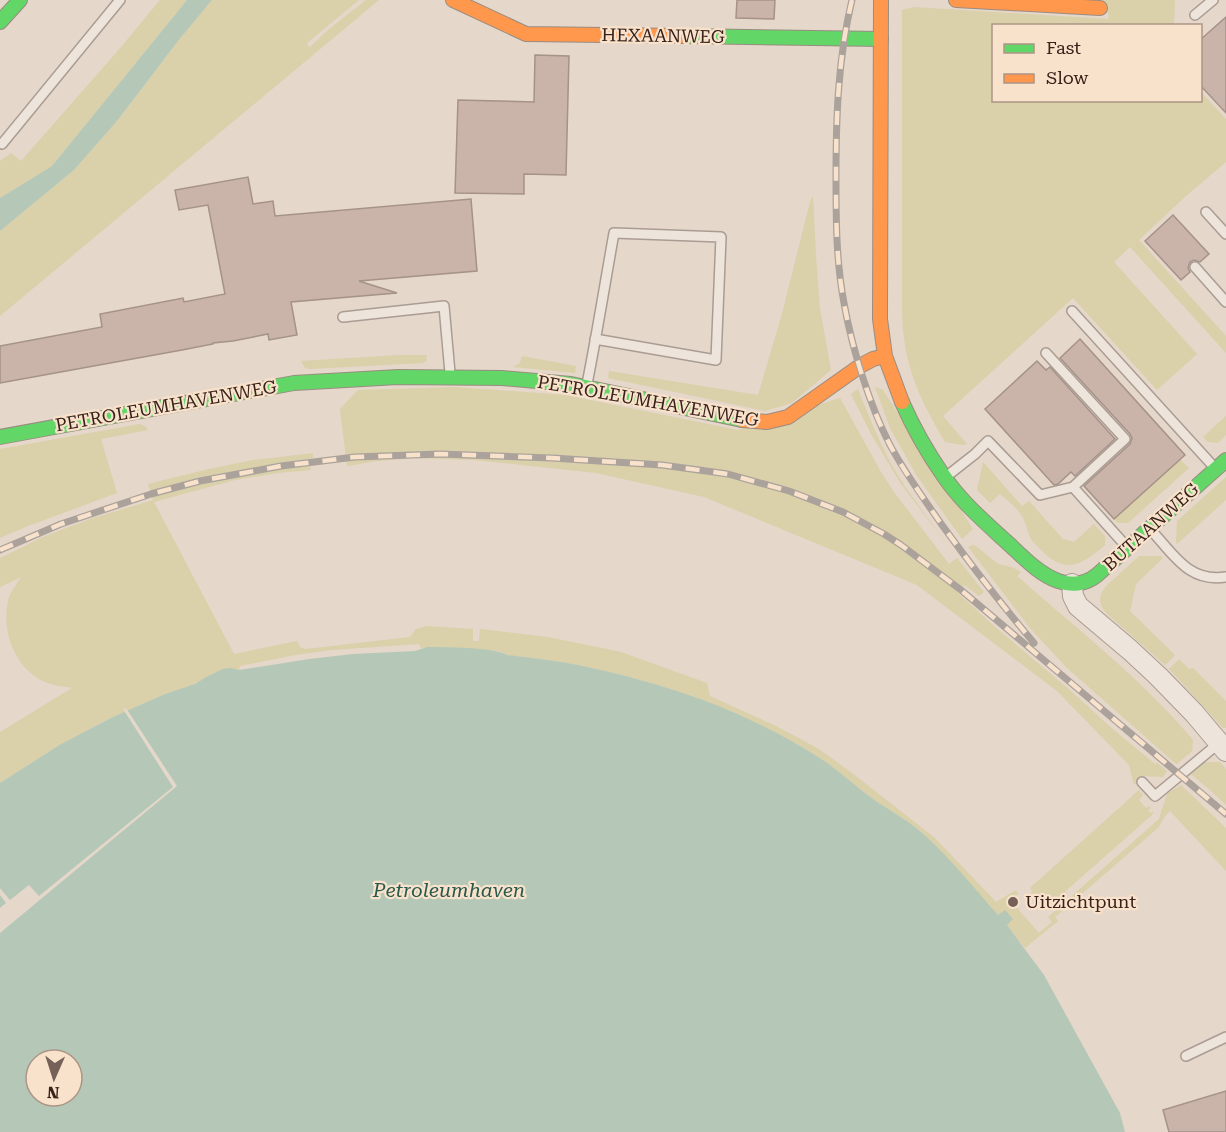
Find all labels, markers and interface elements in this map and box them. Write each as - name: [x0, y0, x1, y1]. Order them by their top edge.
- street label: HEXAANWEG: [601, 24, 725, 47]
- legend: [992, 24, 1202, 102]
- text: Fast: [1046, 37, 1081, 58]
- text: Slow: [1046, 67, 1088, 88]
- street label: PETROLEUMHAVENWEG: [536, 371, 761, 430]
- street label: PETROLEUMHAVENWEG: [54, 376, 278, 435]
- street label: BUTAANWEG: [1099, 478, 1203, 575]
- water label: Petroleumhaven: [372, 878, 525, 902]
- place label: Uitzichtpunt: [1025, 891, 1136, 912]
- marker: Uitzichtpunt: [1006, 895, 1020, 909]
- north arrow: [24, 1048, 84, 1108]
- text: N: [47, 1083, 60, 1102]

